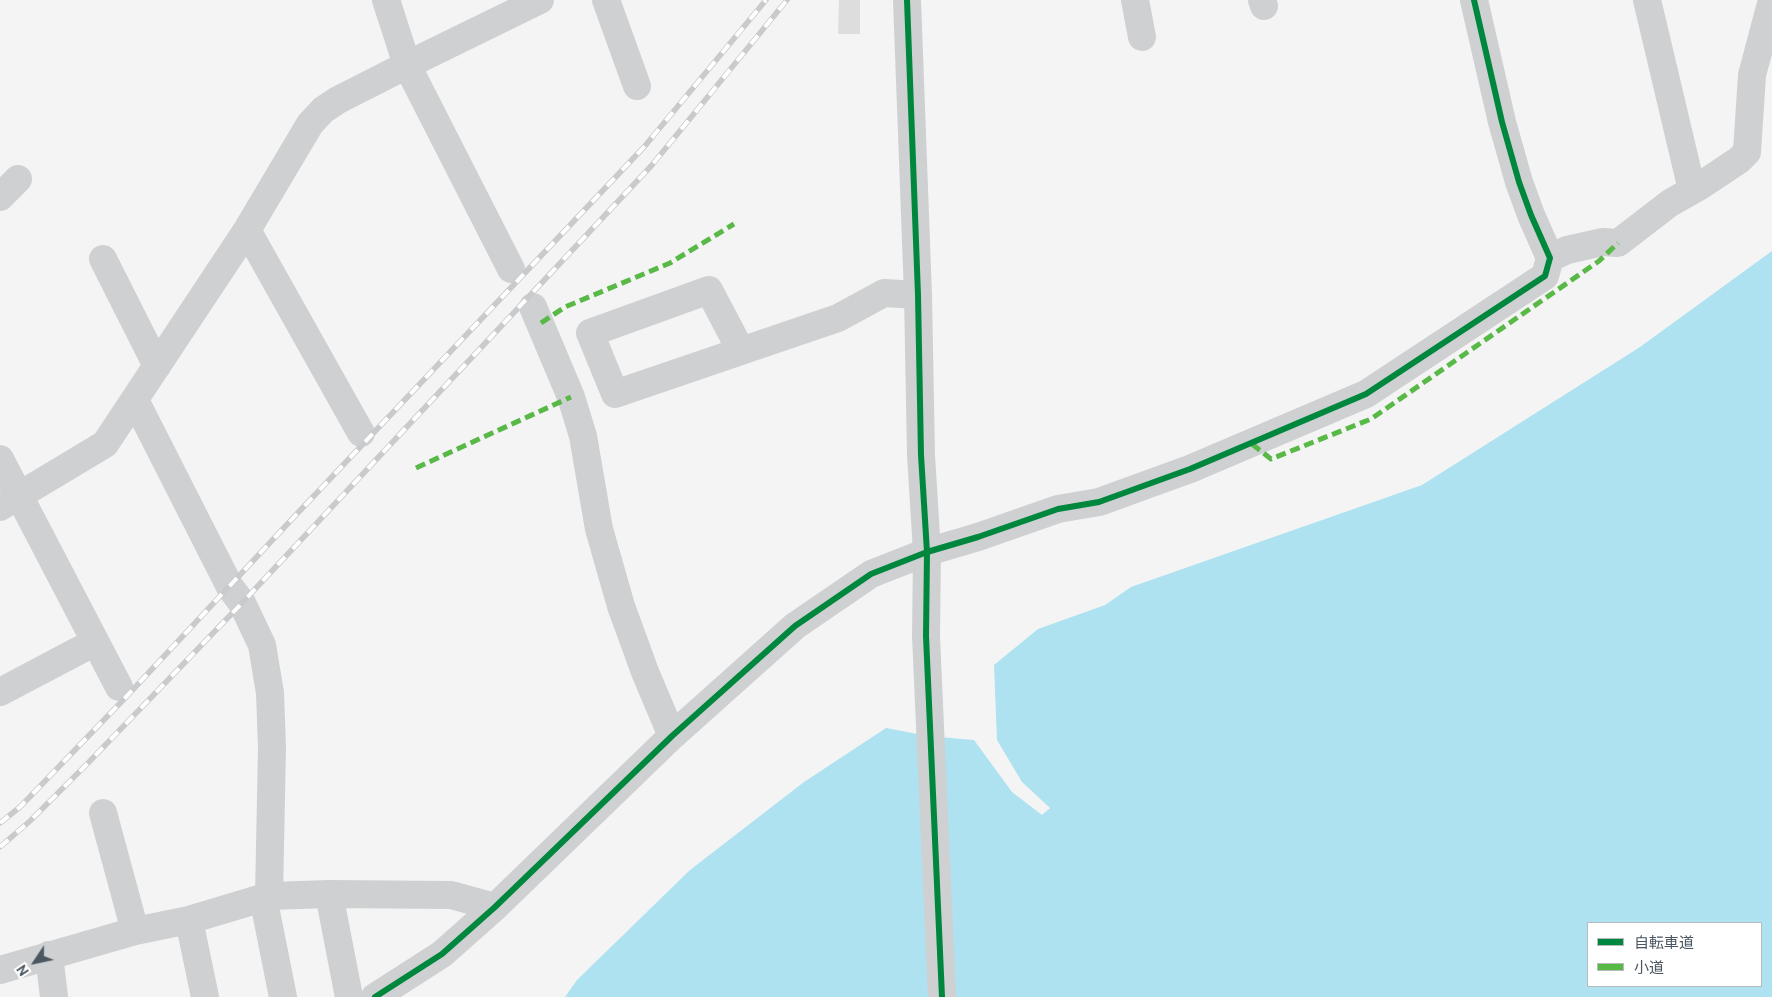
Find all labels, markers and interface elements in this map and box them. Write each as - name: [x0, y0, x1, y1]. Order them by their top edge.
- legend: [1587, 922, 1762, 987]
- text: 自転車道: [1634, 934, 1694, 952]
- north arrow: [10, 937, 60, 987]
- text: 小道: [1634, 959, 1664, 977]
- text: N: [12, 961, 33, 980]

